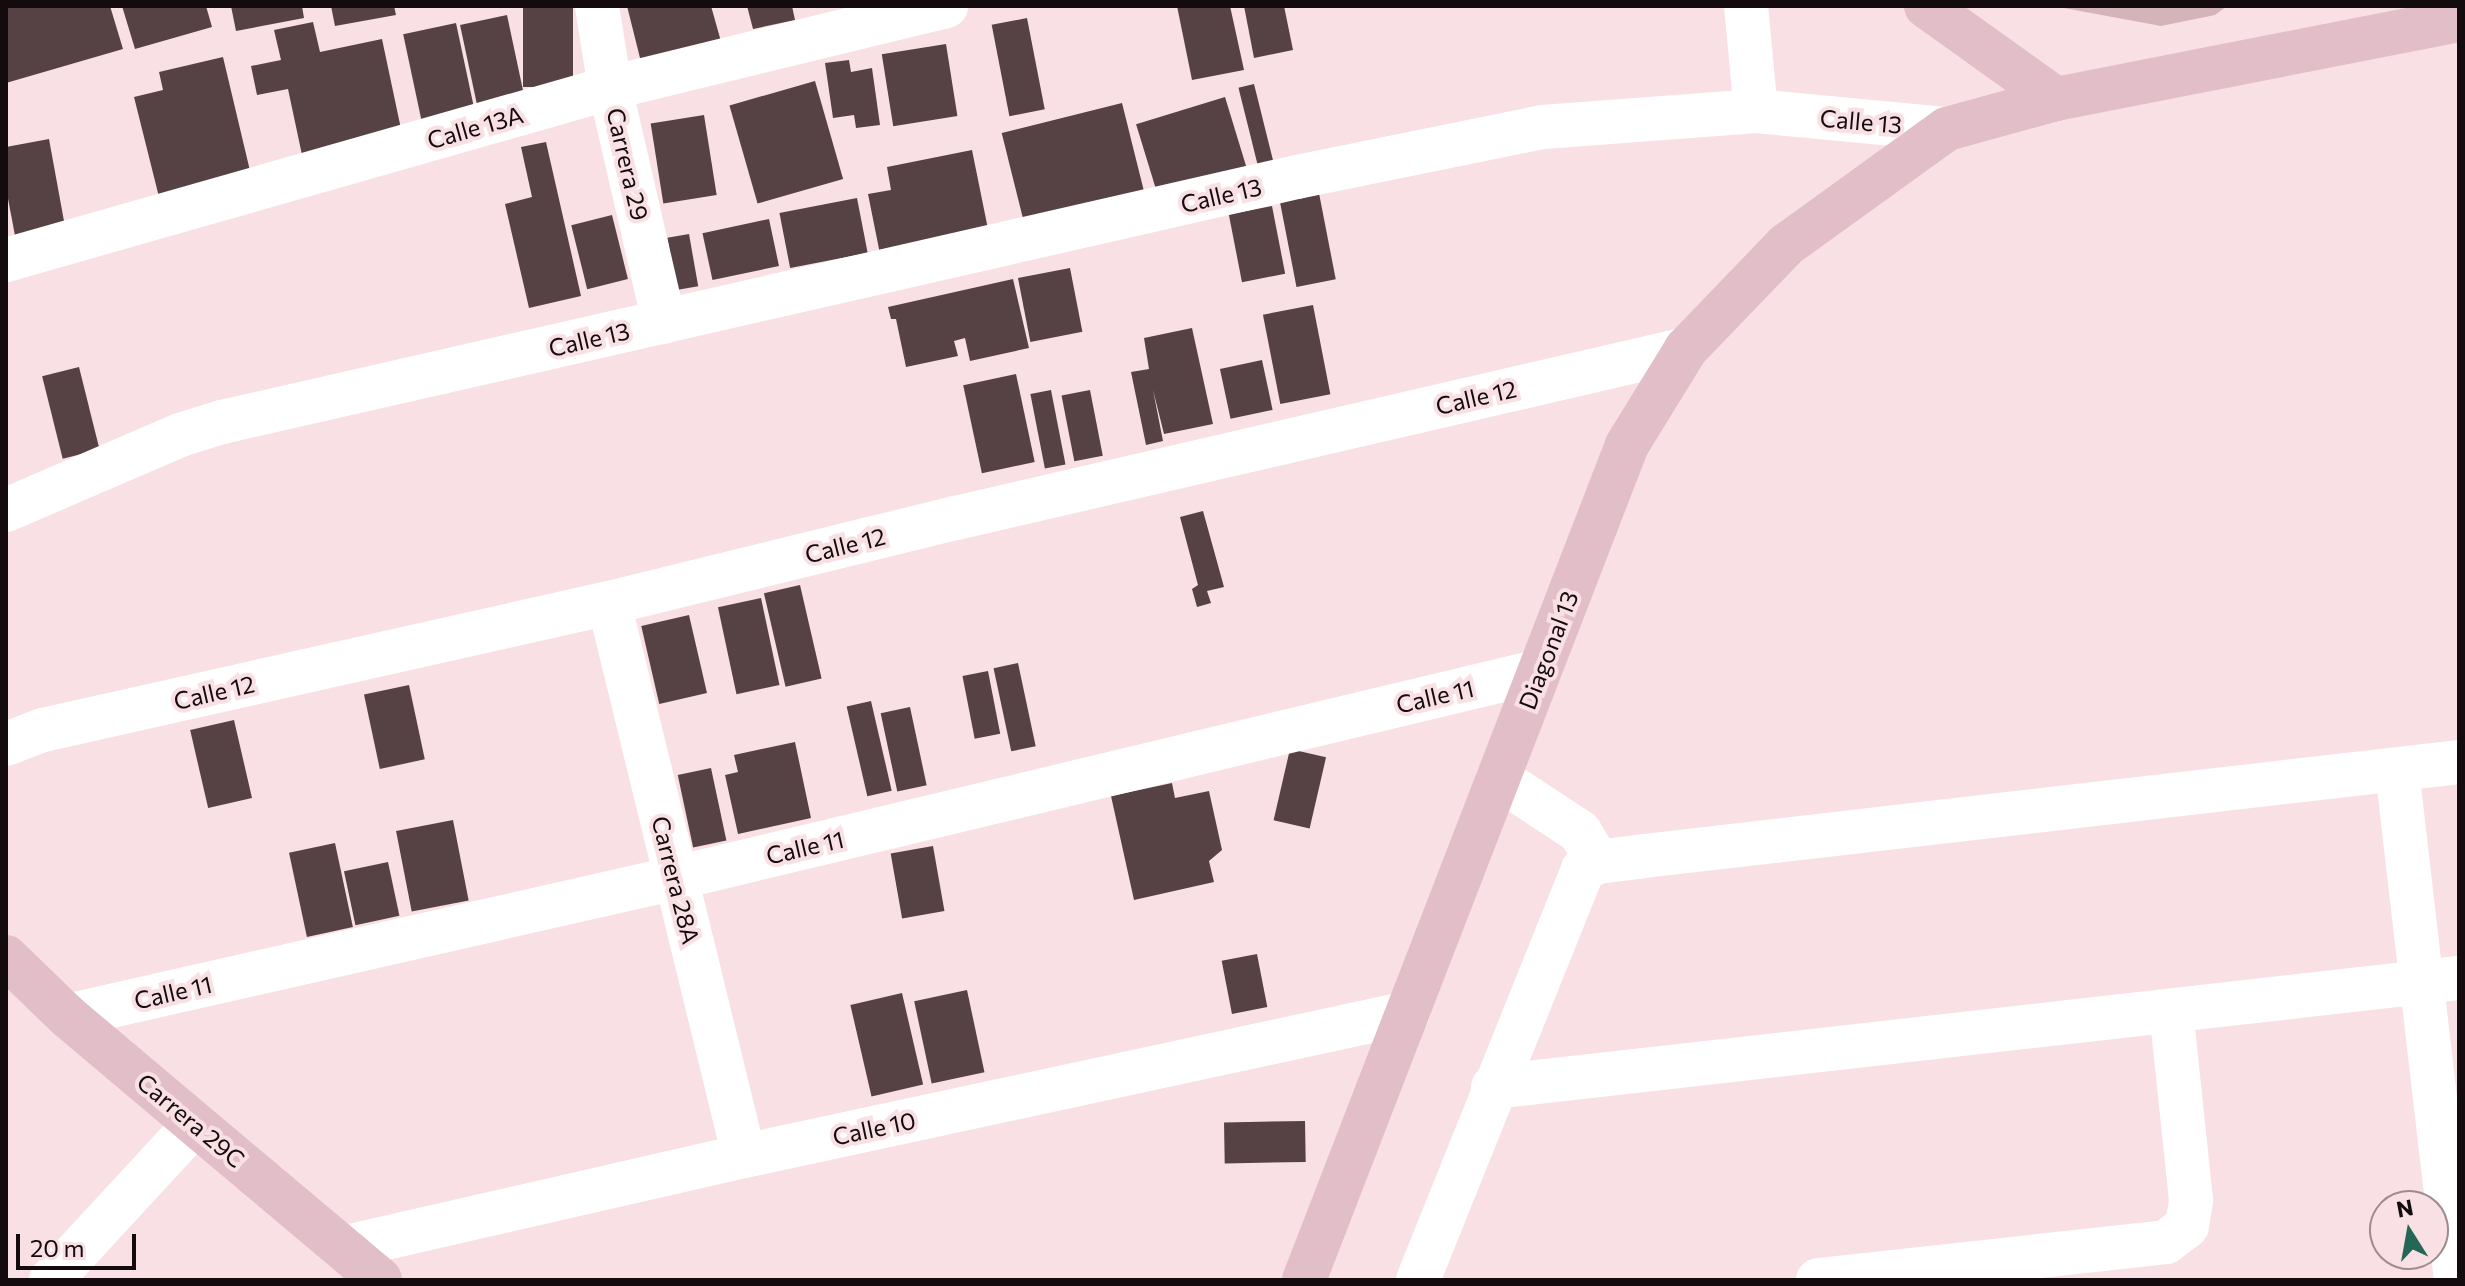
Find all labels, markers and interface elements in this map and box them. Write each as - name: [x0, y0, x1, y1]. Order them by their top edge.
- street label: Calle 13A: [424, 100, 526, 154]
- street label: Calle 13: [1819, 103, 1903, 139]
- street label: Carrera 29: [601, 105, 655, 223]
- street label: Calle 13: [1178, 172, 1264, 218]
- street label: Calle 13: [546, 316, 632, 362]
- street label: Calle 12: [1433, 374, 1519, 420]
- street label: Calle 12: [802, 521, 888, 569]
- street label: Diagonal 13: [1512, 587, 1584, 713]
- street label: Calle 12: [171, 669, 257, 715]
- street label: Calle 11: [1393, 673, 1477, 719]
- street label: Carrera 28A: [646, 813, 706, 947]
- street label: Calle 11: [763, 824, 847, 870]
- street label: Calle 11: [131, 969, 215, 1015]
- street label: Carrera 29C: [132, 1067, 250, 1173]
- street label: Calle 10: [830, 1105, 918, 1151]
- north arrow: [2369, 1190, 2449, 1270]
- text: N: [2394, 1193, 2415, 1223]
- scale bar: [20, 1218, 140, 1268]
- text: 20 m: [30, 1233, 84, 1262]

